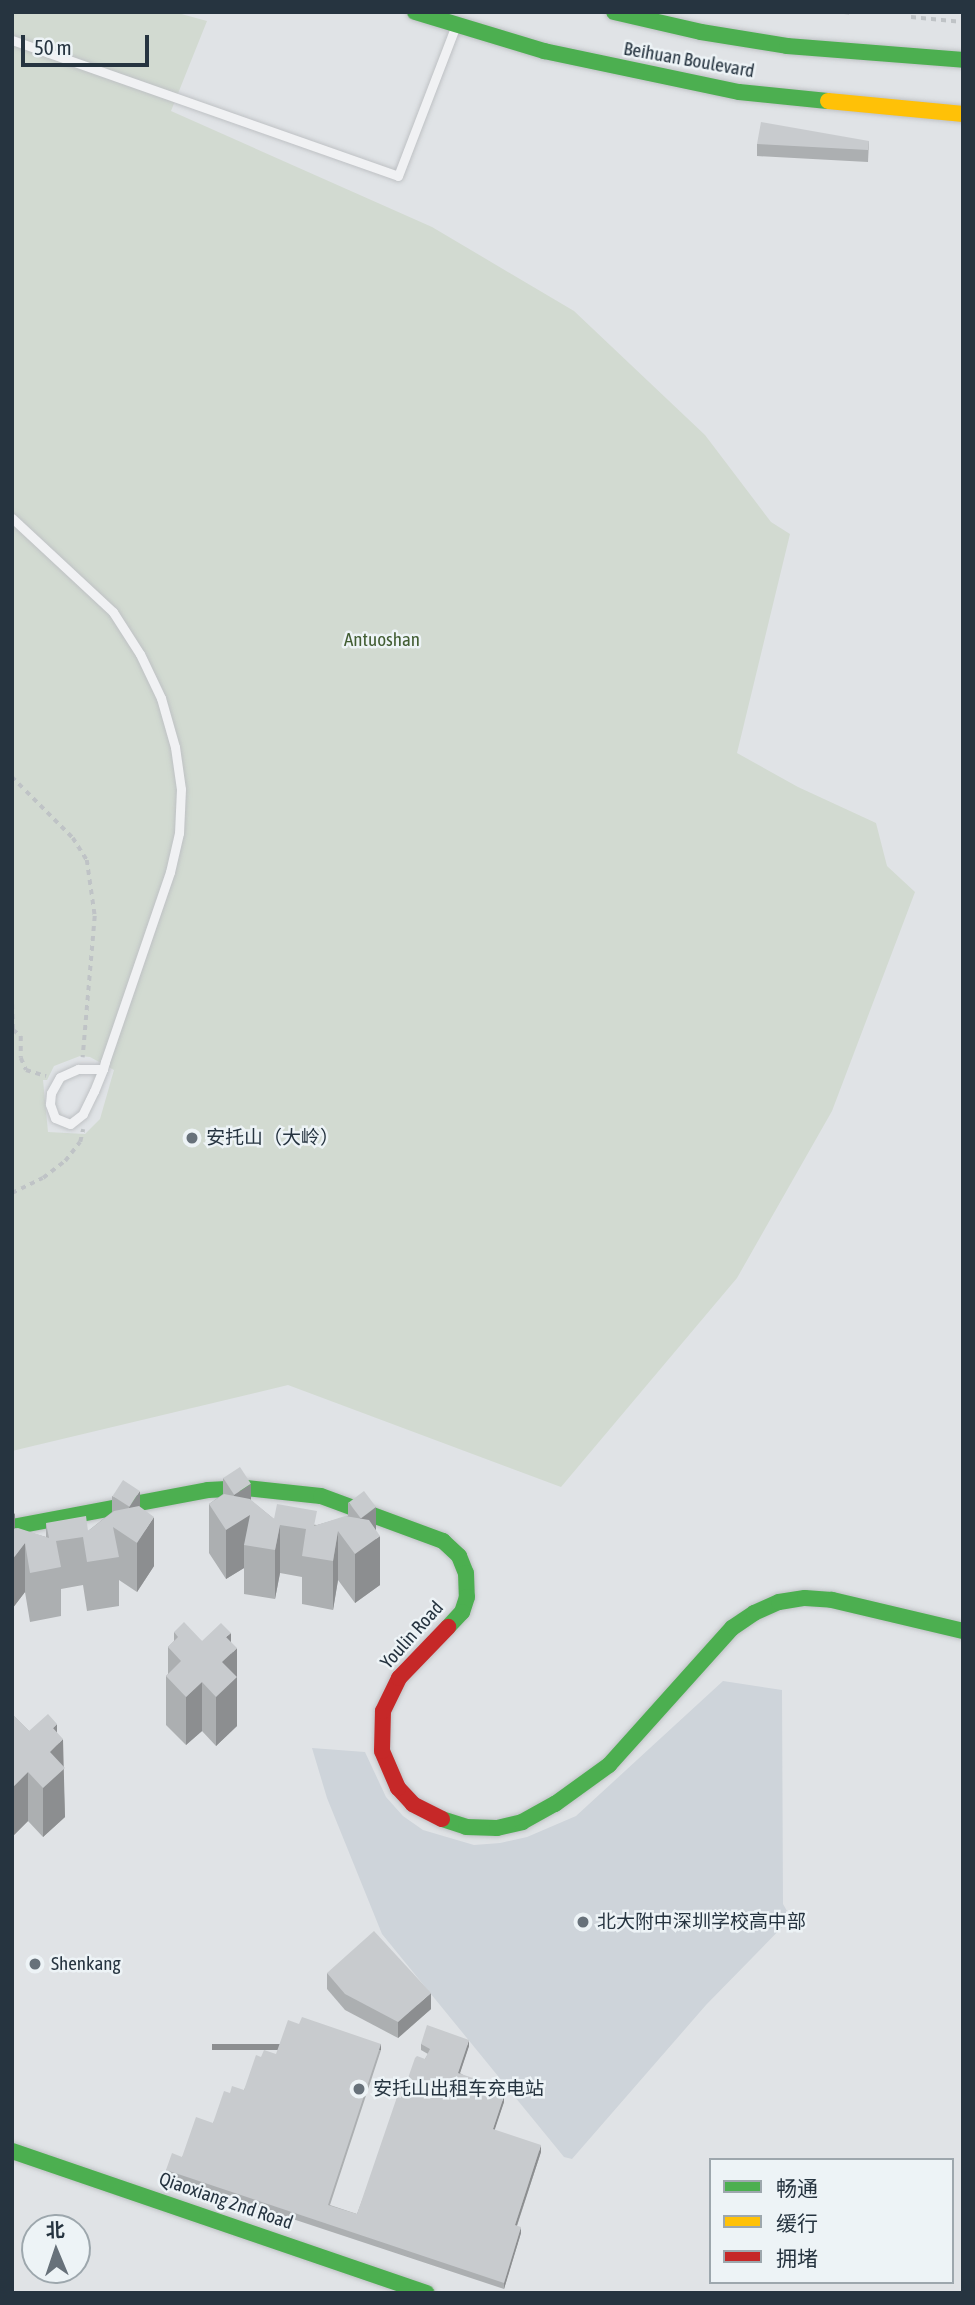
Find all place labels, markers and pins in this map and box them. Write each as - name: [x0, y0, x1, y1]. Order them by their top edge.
- place label: 安托山（大岭）: [206, 1127, 339, 1149]
- marker: 安托山（大岭）: [184, 1130, 200, 1146]
- place label: 北大附中深圳学校高中部: [597, 1911, 806, 1933]
- marker: 北大附中深圳学校高中部: [575, 1914, 591, 1930]
- place label: Shenkang: [51, 1953, 121, 1975]
- marker: Shenkang: [25, 1954, 45, 1974]
- place label: 安托山出租车充电站: [373, 2078, 544, 2100]
- marker: 安托山出租车充电站: [351, 2081, 367, 2097]

